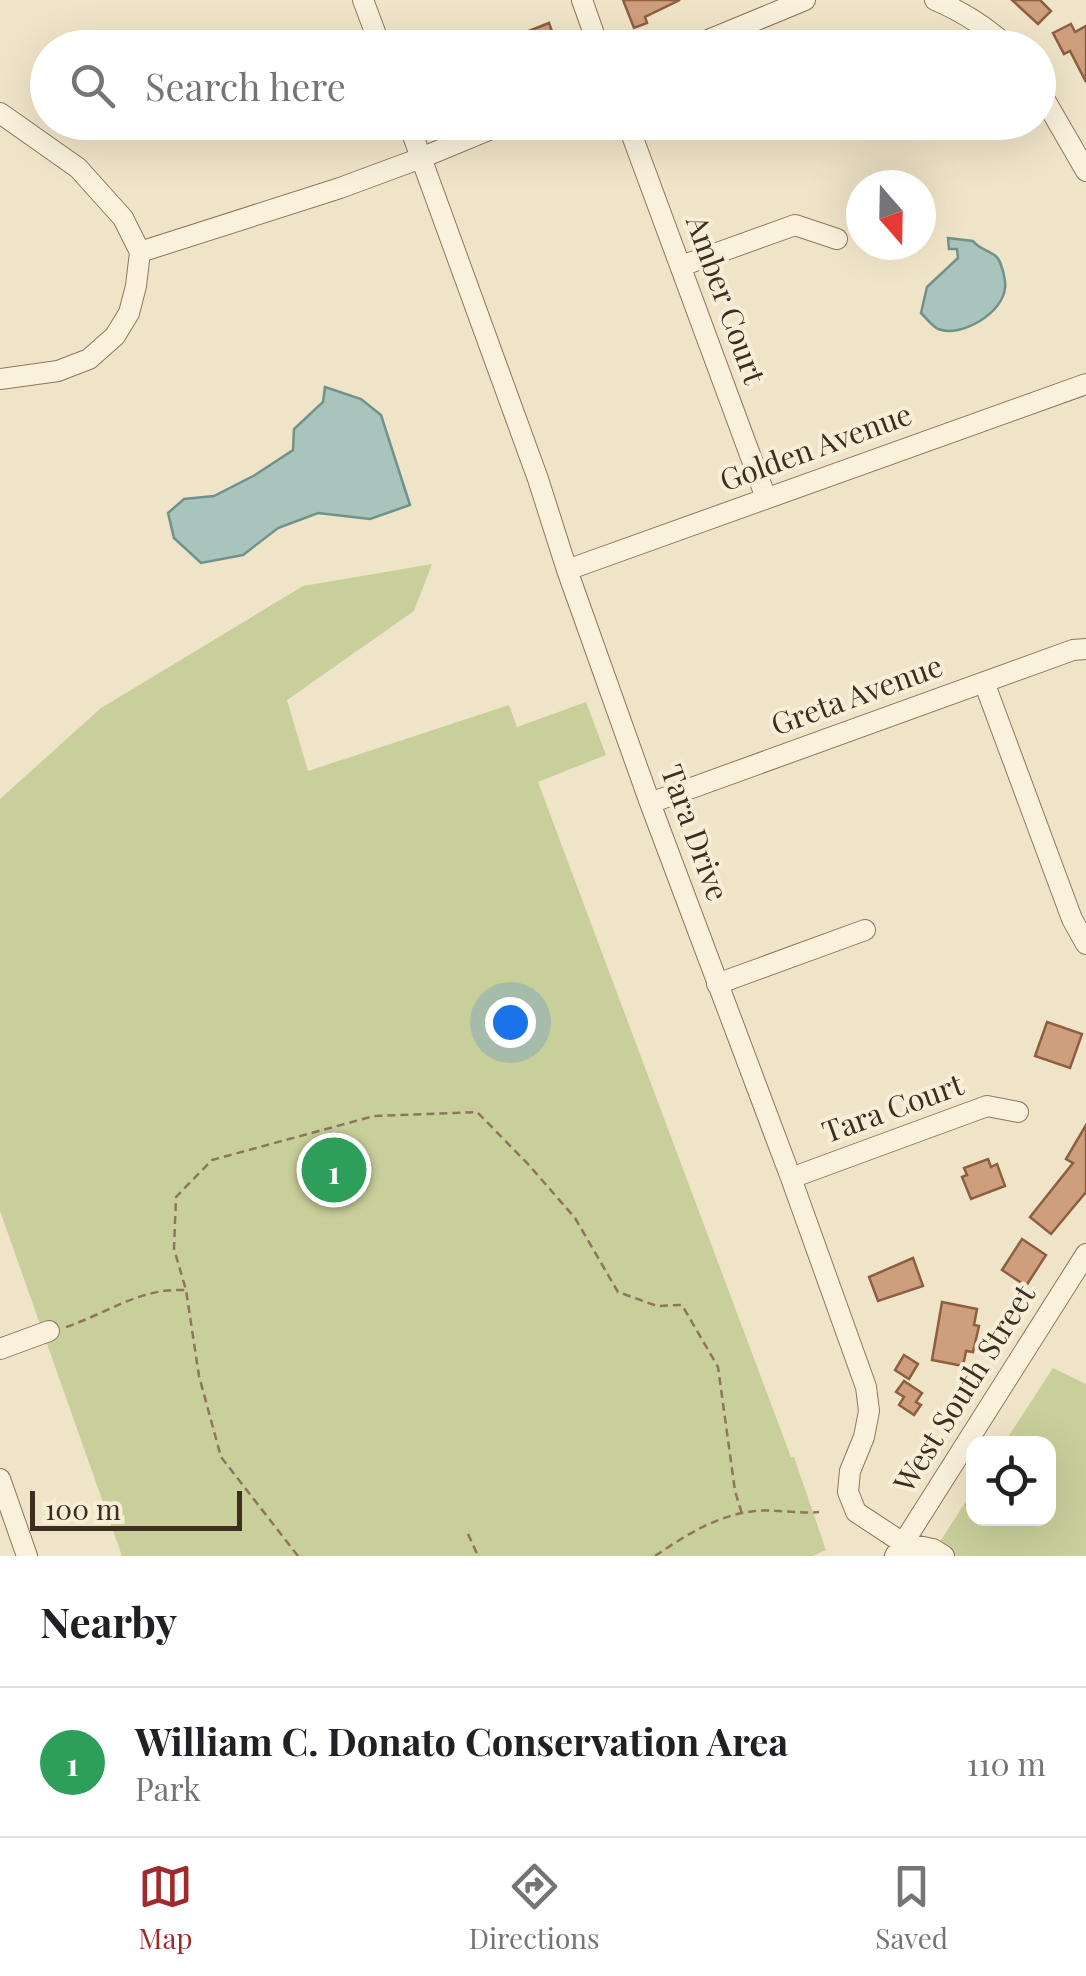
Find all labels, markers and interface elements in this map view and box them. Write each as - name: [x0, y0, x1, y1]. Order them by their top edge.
- search box: [30, 30, 1056, 140]
- icon: search: [65, 58, 120, 113]
- text: Search here: [145, 60, 346, 111]
- north arrow: [846, 170, 936, 260]
- street label: Amber Court: [678, 209, 776, 389]
- street label: Golden Avenue: [714, 393, 917, 499]
- street label: Greta Avenue: [765, 645, 948, 744]
- street label: Tara Drive: [653, 759, 739, 906]
- your location: [485, 997, 536, 1048]
- street label: Tara Court: [816, 1063, 969, 1151]
- pin: 1: [302, 1132, 366, 1208]
- street label: West South Street: [883, 1276, 1043, 1500]
- map controls: [966, 1436, 1056, 1526]
- button: locate: [966, 1436, 1056, 1526]
- scale bar: [30, 1486, 242, 1530]
- text: 100 m: [45, 1490, 121, 1527]
- text: Nearby: [40, 1593, 177, 1649]
- text: William C. Donato Conservation Area: [135, 1715, 788, 1766]
- text: 1: [66, 1741, 79, 1784]
- text: 110 m: [967, 1741, 1046, 1784]
- text: Park: [135, 1766, 201, 1809]
- tab: Map: [138, 1859, 193, 1956]
- tab: Directions: [469, 1859, 600, 1956]
- tab: Saved: [875, 1859, 948, 1956]

